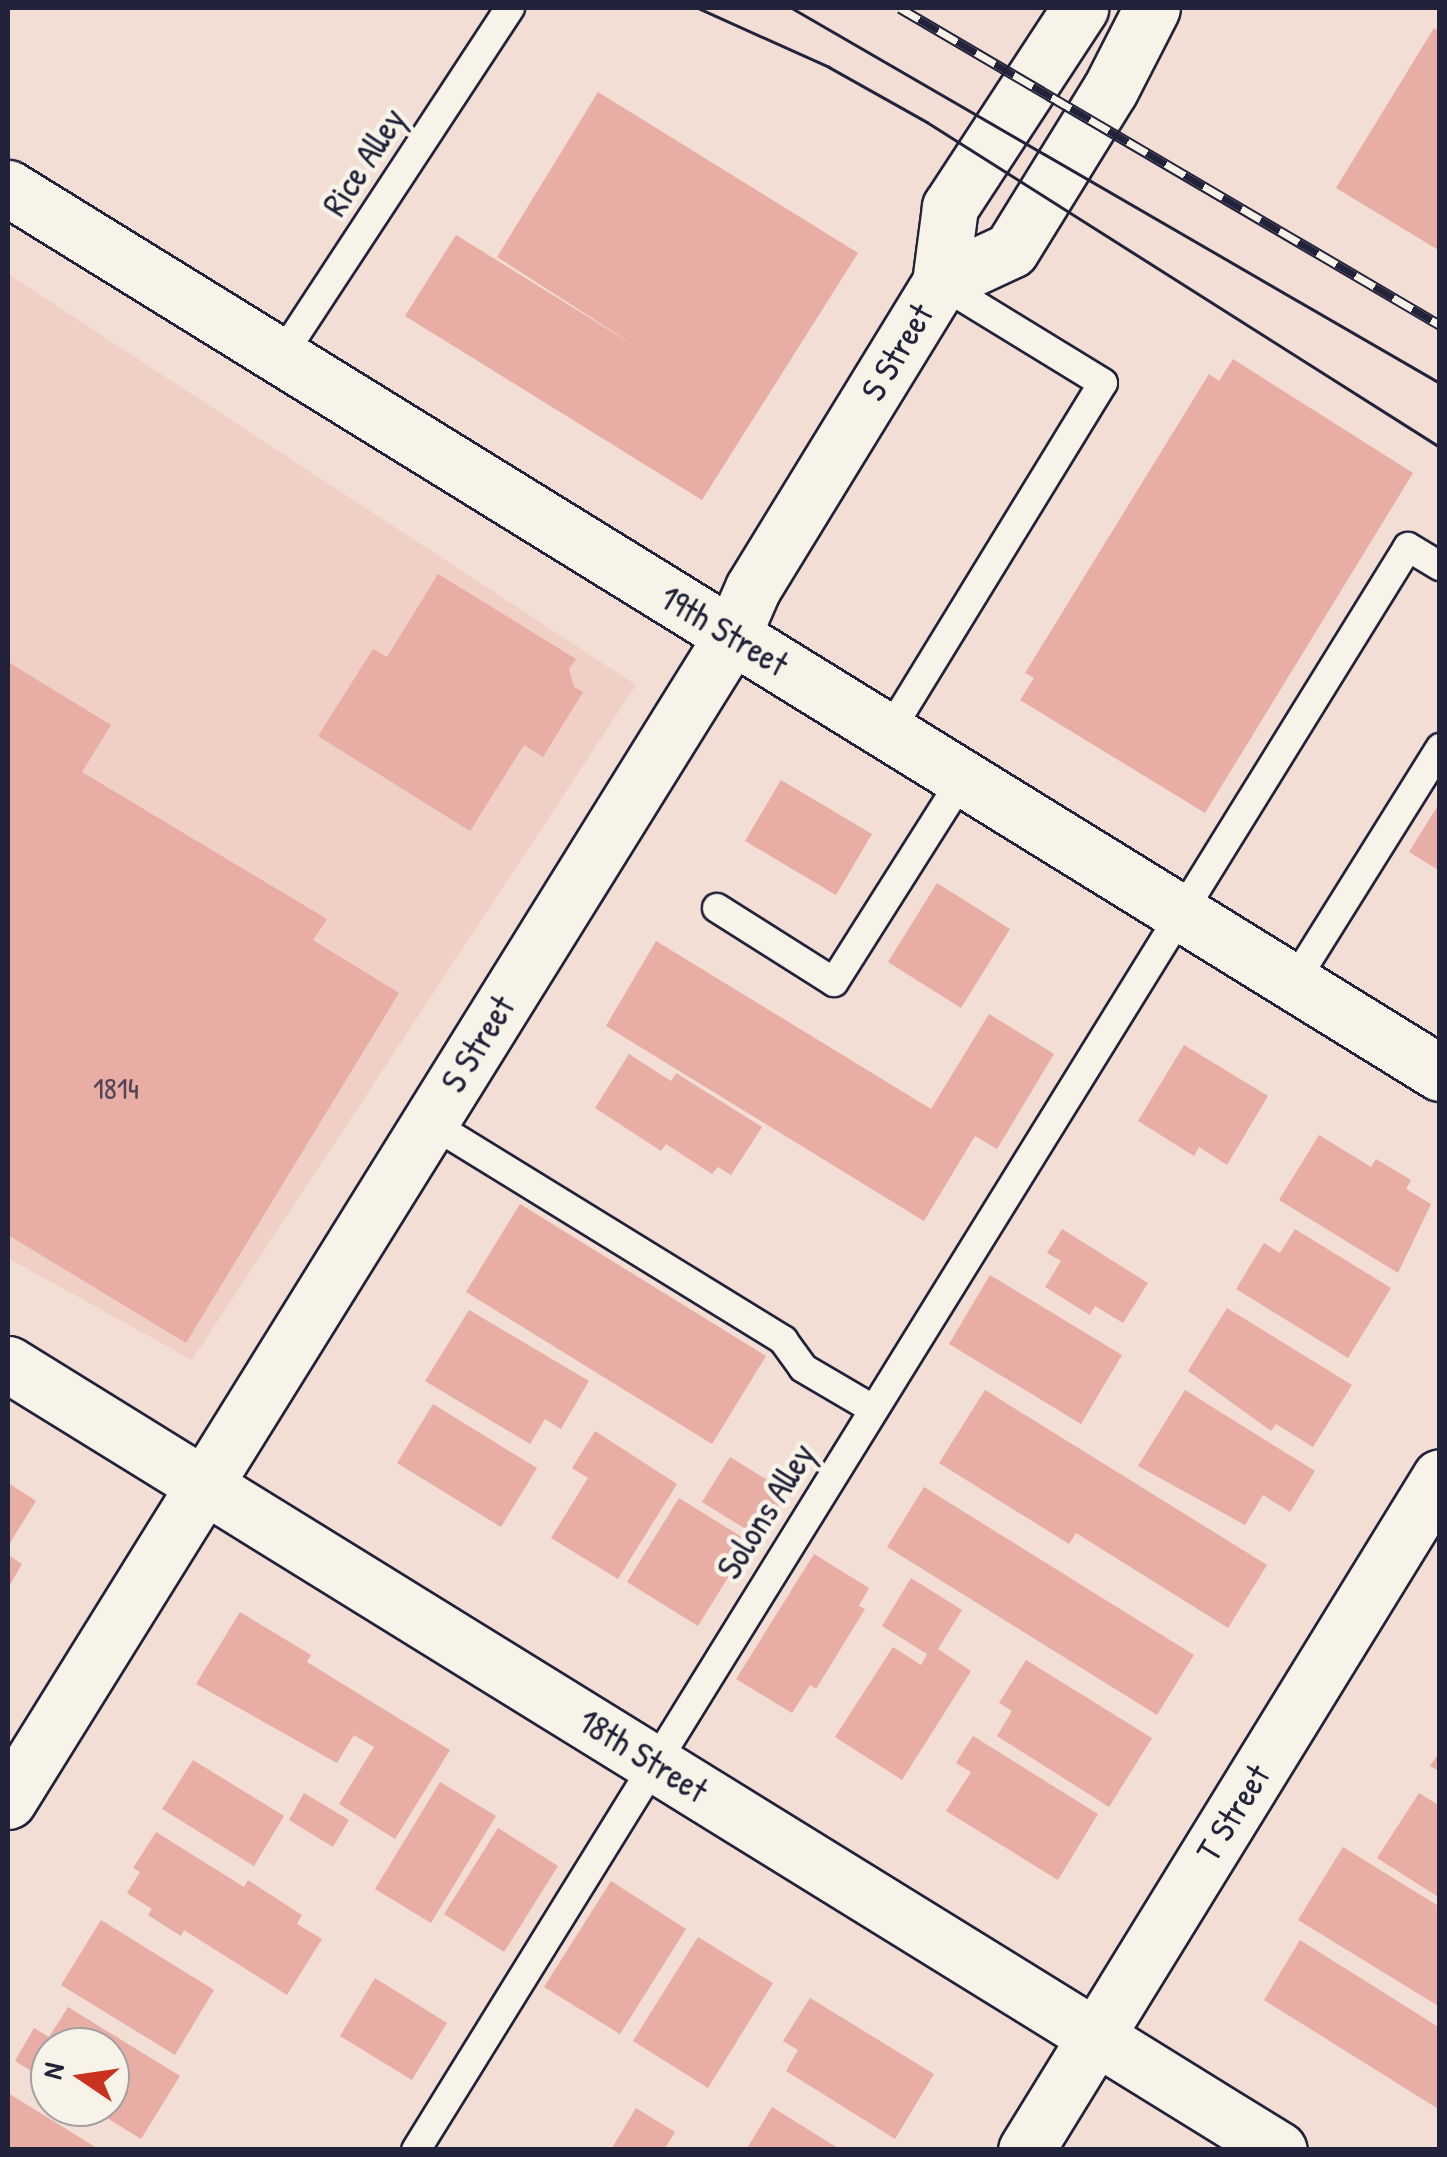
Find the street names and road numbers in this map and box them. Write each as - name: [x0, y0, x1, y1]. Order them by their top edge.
- street label: Rice Alley: [314, 100, 414, 224]
- street label: S Street: [852, 296, 942, 408]
- street label: 19th Street: [652, 576, 796, 686]
- street label: S Street: [432, 988, 524, 1100]
- street label: Solons Alley: [708, 1435, 824, 1587]
- street label: 18th Street: [571, 1700, 715, 1812]
- street label: T Street: [1187, 1757, 1279, 1869]

